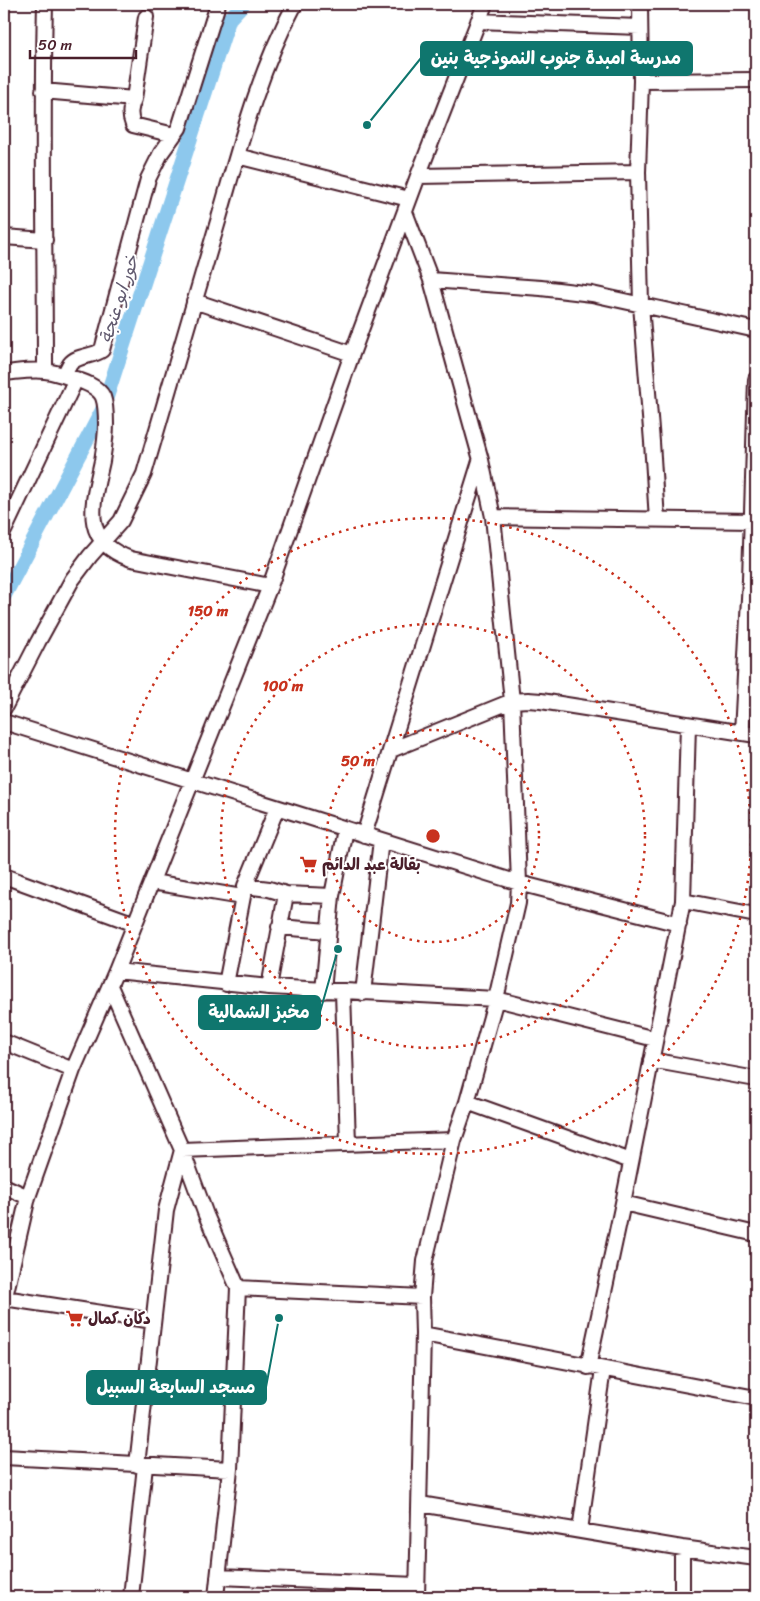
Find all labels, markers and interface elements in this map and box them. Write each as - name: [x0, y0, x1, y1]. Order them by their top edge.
- scale bar: [30, 28, 136, 60]
- text: 50 m: [38, 32, 73, 58]
- callout: مدرسة امبدة جنوب النموذجية بنين: [421, 42, 692, 75]
- text: مدرسة امبدة جنوب النموذجية بنين: [431, 42, 681, 74]
- water label: خور ابو عنجة: [90, 250, 148, 347]
- text: 150 m: [188, 598, 229, 624]
- text: 100 m: [263, 673, 304, 699]
- text: 50 m: [341, 748, 376, 774]
- centre of rings: [424, 827, 442, 845]
- place label: بقالة عبد الدائم: [322, 850, 421, 879]
- supermarket icon: بقالة عبد الدائم: [298, 854, 318, 874]
- callout: مخبز الشمالية: [199, 996, 320, 1029]
- text: مخبز الشمالية: [208, 996, 310, 1028]
- place label: دكان كمال: [88, 1304, 151, 1333]
- supermarket icon: دكان كمال: [64, 1308, 84, 1328]
- callout: مسجد السابعة السبيل: [87, 1371, 266, 1404]
- text: مسجد السابعة السبيل: [97, 1371, 255, 1403]

